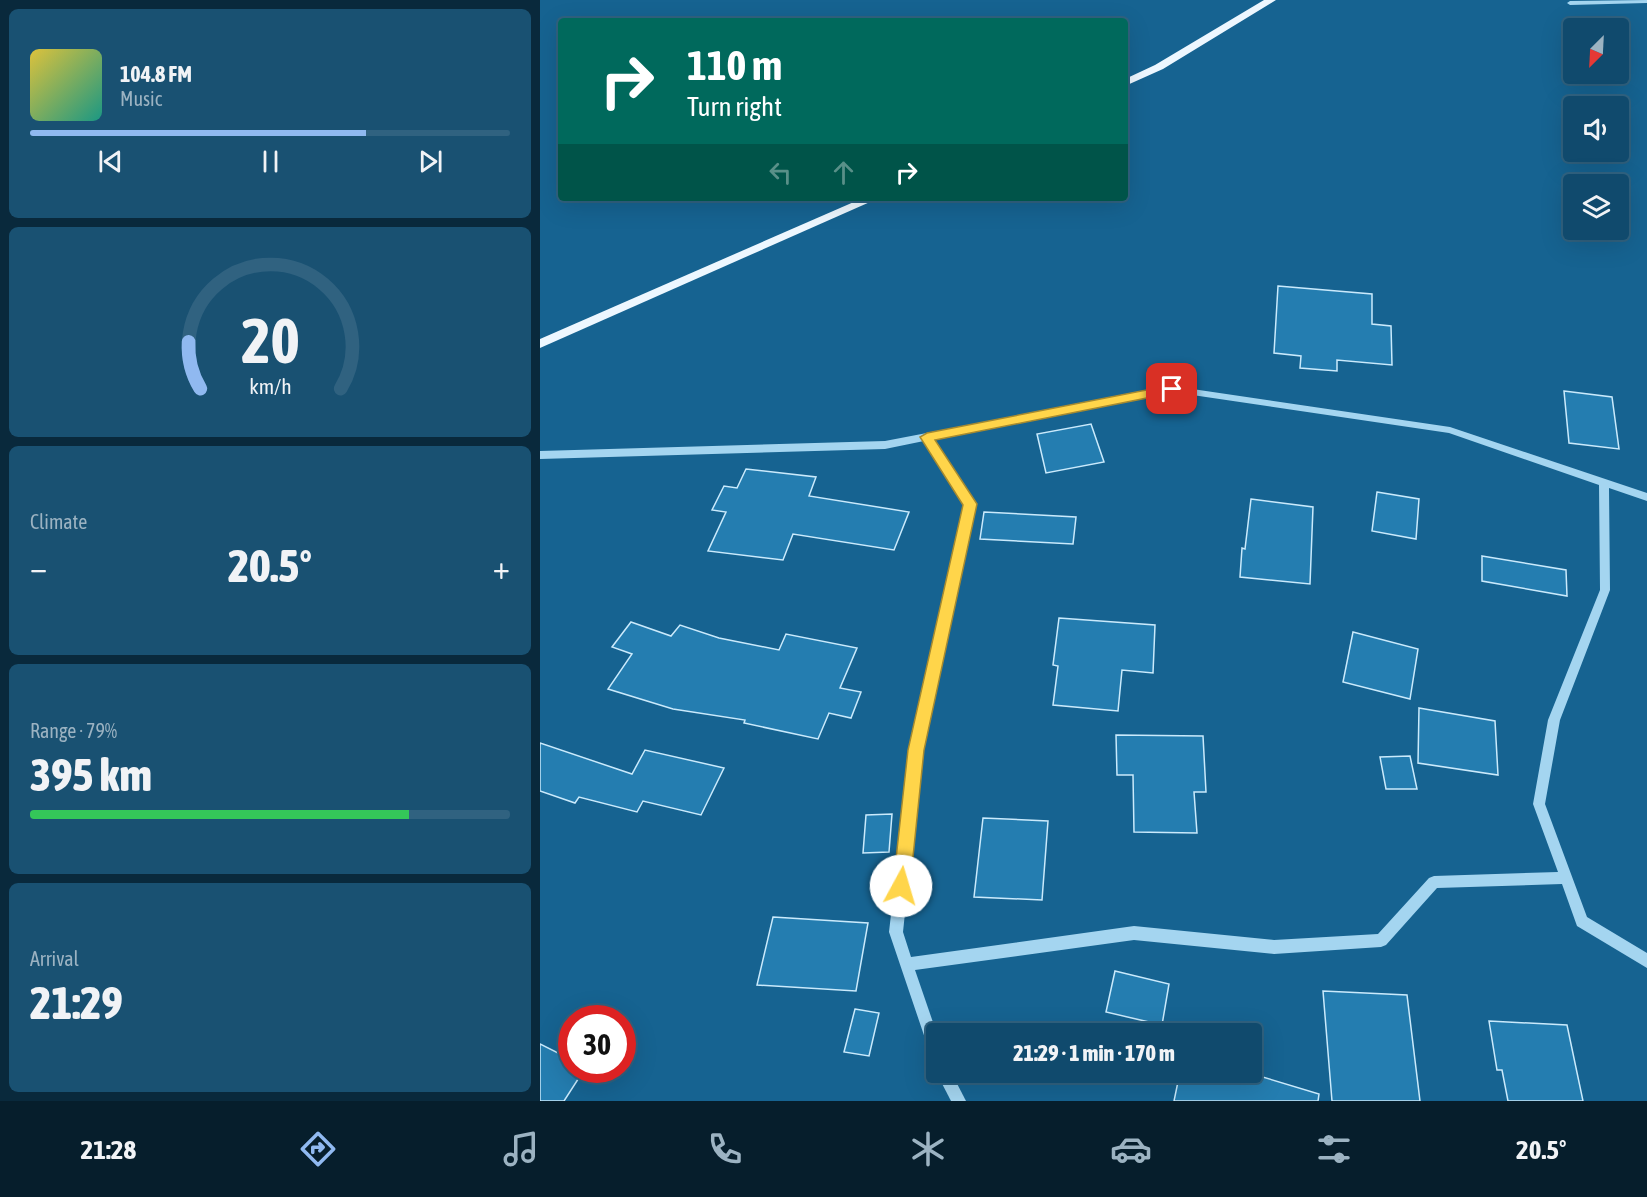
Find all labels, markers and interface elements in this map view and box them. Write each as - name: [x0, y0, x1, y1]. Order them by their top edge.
- north arrow: [1563, 18, 1629, 84]
- map controls: [1563, 18, 1629, 240]
- text: 110 m: [687, 41, 782, 89]
- icon: right: [588, 42, 666, 120]
- text: 104.8 FM: [120, 61, 192, 87]
- text: Music: [120, 87, 162, 110]
- text: Turn right: [687, 91, 782, 122]
- button: sound: [1563, 96, 1629, 162]
- icon: previous: [94, 145, 127, 178]
- icon: pause: [254, 145, 287, 178]
- icon: next: [414, 145, 447, 178]
- icon: left: [764, 156, 797, 189]
- icon: ahead: [827, 156, 860, 189]
- icon: right: [890, 156, 923, 189]
- button: layers: [1563, 174, 1629, 240]
- text: 20: [241, 305, 299, 376]
- pin: [1146, 363, 1197, 414]
- icon: arrive: [1155, 372, 1188, 405]
- text: km/h: [249, 375, 291, 400]
- text: Climate: [30, 510, 87, 533]
- text: 20.5°: [228, 540, 312, 592]
- text: −: [30, 548, 47, 586]
- text: +: [493, 548, 510, 586]
- text: Range · 79%: [30, 719, 117, 742]
- text: 395 km: [30, 749, 152, 801]
- position arrow: [869, 854, 933, 918]
- text: Arrival: [30, 947, 79, 970]
- text: 21:29: [30, 977, 123, 1029]
- speed limit sign: 30: [558, 1005, 636, 1083]
- text: 21:29 · 1 min · 170 m: [1013, 1040, 1175, 1066]
- icon: directions: [297, 1128, 339, 1170]
- icon: music: [500, 1128, 542, 1170]
- icon: phone: [704, 1128, 746, 1170]
- icon: climate: [907, 1128, 949, 1170]
- icon: car: [1110, 1128, 1152, 1170]
- icon: filters: [1313, 1128, 1355, 1170]
- text: 21:28: [81, 1134, 136, 1165]
- text: 20.5°: [1516, 1134, 1566, 1165]

